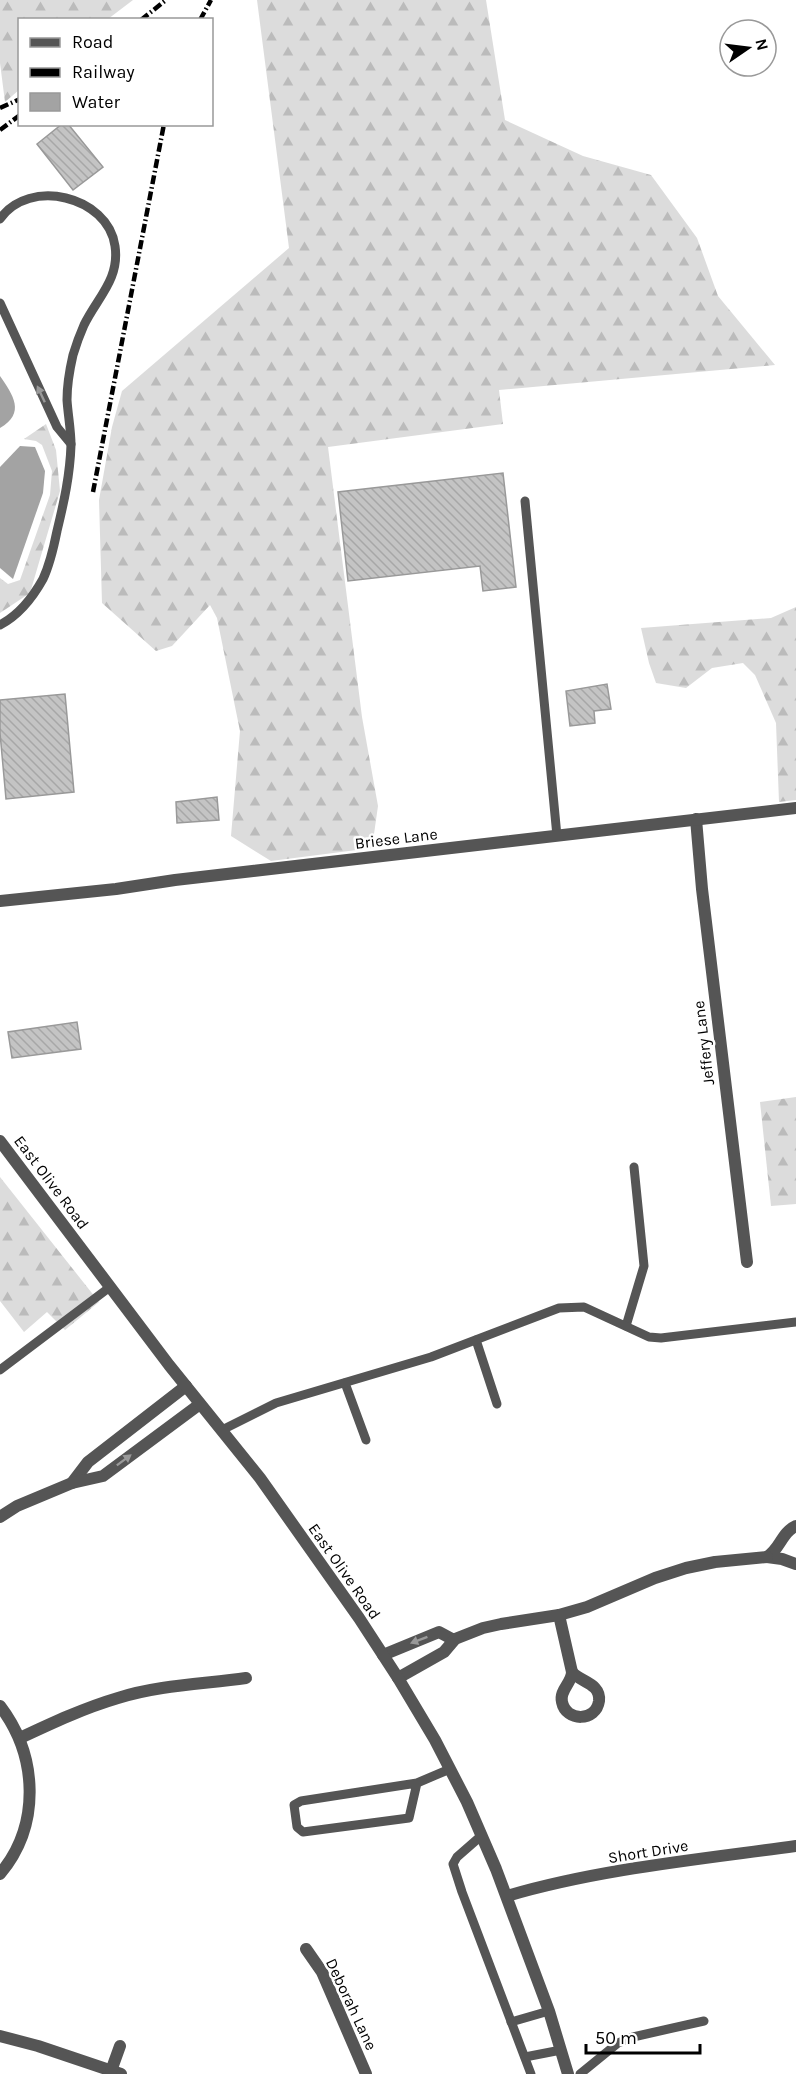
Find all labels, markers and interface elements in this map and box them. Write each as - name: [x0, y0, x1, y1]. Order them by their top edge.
- legend: [18, 18, 213, 126]
- north arrow: [718, 18, 778, 78]
- text: Road: [72, 31, 113, 53]
- text: N: [751, 37, 773, 52]
- text: Railway: [72, 61, 135, 83]
- text: Water: [72, 91, 120, 113]
- one-way arrow: [36, 385, 45, 402]
- street label: Briese Lane: [354, 824, 439, 853]
- street label: Jeffery Lane: [689, 1000, 718, 1086]
- street label: East Olive Road: [10, 1132, 93, 1233]
- one-way arrow: [117, 1455, 132, 1467]
- street label: East Olive Road: [305, 1520, 385, 1623]
- one-way arrow: [410, 1635, 428, 1645]
- street label: Short Drive: [607, 1836, 690, 1867]
- street label: Deborah Lane: [322, 1955, 381, 2053]
- scale bar: [586, 2017, 700, 2055]
- text: 50 m: [595, 2027, 637, 2049]

